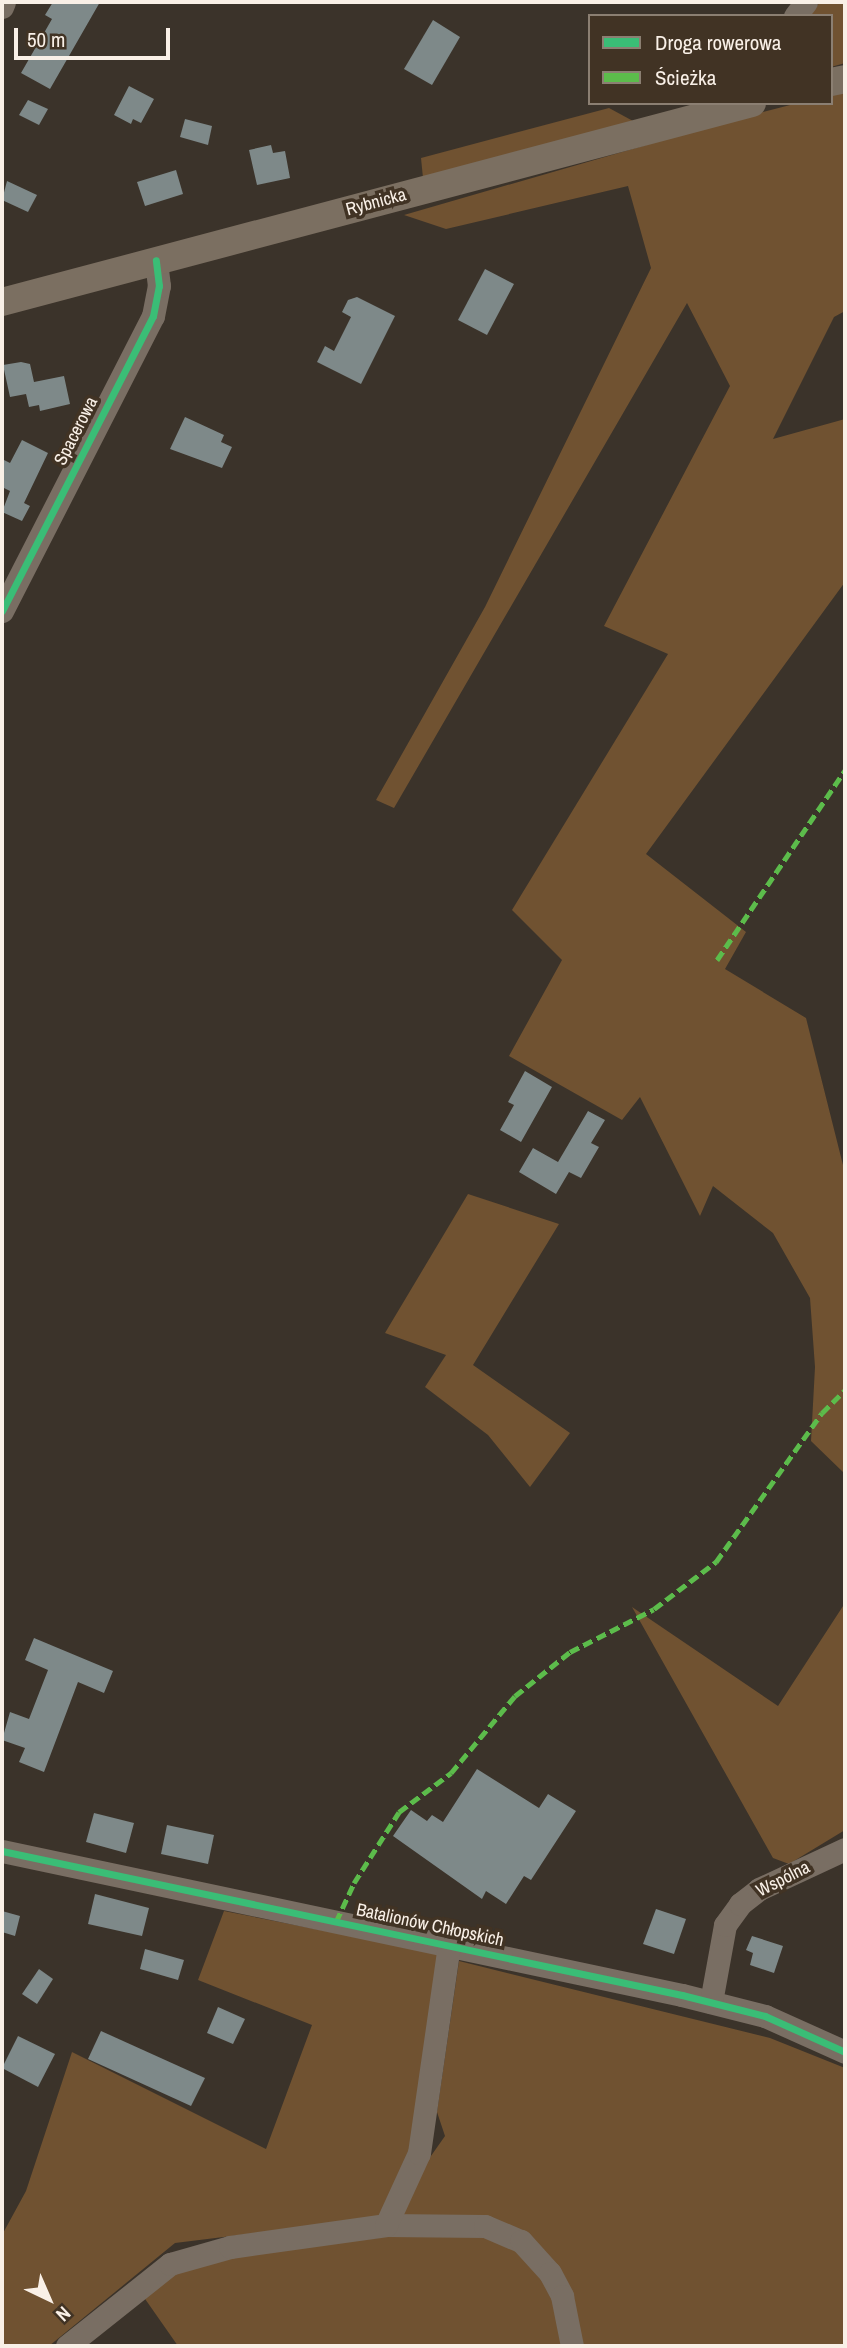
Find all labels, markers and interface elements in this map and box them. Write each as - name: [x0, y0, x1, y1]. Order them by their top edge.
- scale bar: [18, 14, 173, 58]
- legend: [588, 14, 833, 105]
- text: 50 m: [27, 25, 65, 54]
- text: Droga rowerowa: [655, 28, 781, 57]
- text: Ścieżka: [655, 63, 716, 92]
- street label: Rybnicka: [343, 184, 409, 220]
- street label: Spacerowa: [50, 393, 102, 469]
- street label: Wspólna: [753, 1856, 813, 1902]
- street label: Batalionów Chłopskich: [354, 1899, 506, 1951]
- north arrow: [14, 2264, 84, 2334]
- text: N: [51, 2301, 77, 2327]

